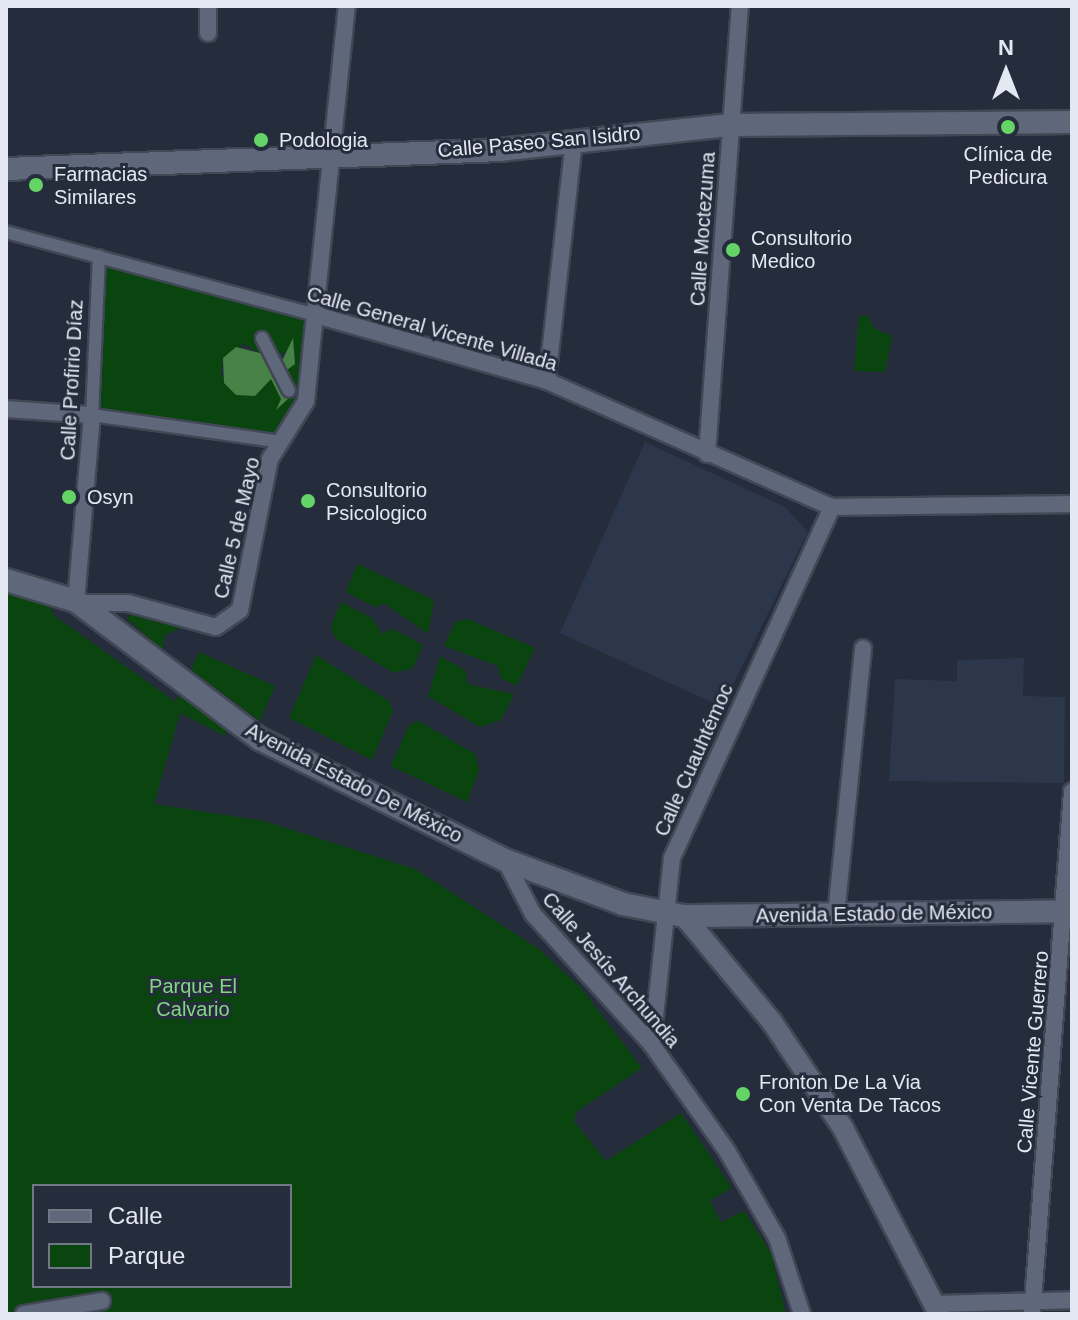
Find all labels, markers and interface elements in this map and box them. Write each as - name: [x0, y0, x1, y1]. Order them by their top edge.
- north arrow: [966, 32, 1046, 112]
- text: N: [998, 35, 1014, 60]
- marker: Clínica de Pedicura: [997, 116, 1019, 138]
- street label: Calle Paseo San Isidro: [437, 121, 641, 163]
- place label: Podologia: [279, 128, 368, 152]
- marker: Podologia: [250, 129, 272, 151]
- place label: Clínica de Pedicura: [964, 142, 1052, 189]
- street label: Calle Moctezuma: [686, 151, 720, 307]
- place label: Farmacias Similares: [54, 162, 147, 209]
- marker: Farmacias Similares: [25, 174, 47, 196]
- place label: Consultorio Medico: [751, 226, 852, 273]
- marker: Consultorio Medico: [722, 239, 744, 261]
- street label: Calle General Vicente Villada: [304, 282, 560, 376]
- street label: Calle Profirio Díaz: [56, 299, 88, 461]
- street label: Calle 5 de Mayo: [209, 455, 265, 601]
- place label: Consultorio Psicologico: [326, 478, 427, 525]
- place label: Osyn: [87, 485, 134, 509]
- marker: Osyn: [58, 486, 80, 508]
- marker: Consultorio Psicologico: [297, 490, 319, 512]
- street label: Calle Cuauhtémoc: [650, 680, 738, 840]
- street label: Avenida Estado De México: [242, 718, 466, 848]
- street label: Calle Jesús Archundia: [537, 887, 685, 1053]
- street label: Avenida Estado de México: [756, 900, 992, 928]
- street label: Calle Vicente Guerrero: [1012, 950, 1054, 1154]
- park label: Parque El Calvario: [149, 975, 237, 1022]
- place label: Fronton De La Via Con Venta De Tacos: [759, 1070, 941, 1117]
- marker: Fronton De La Via Con Venta De Tacos: [734, 1085, 752, 1103]
- legend: [32, 1184, 292, 1288]
- text: Calle: [108, 1202, 163, 1229]
- text: Parque: [108, 1242, 185, 1269]

